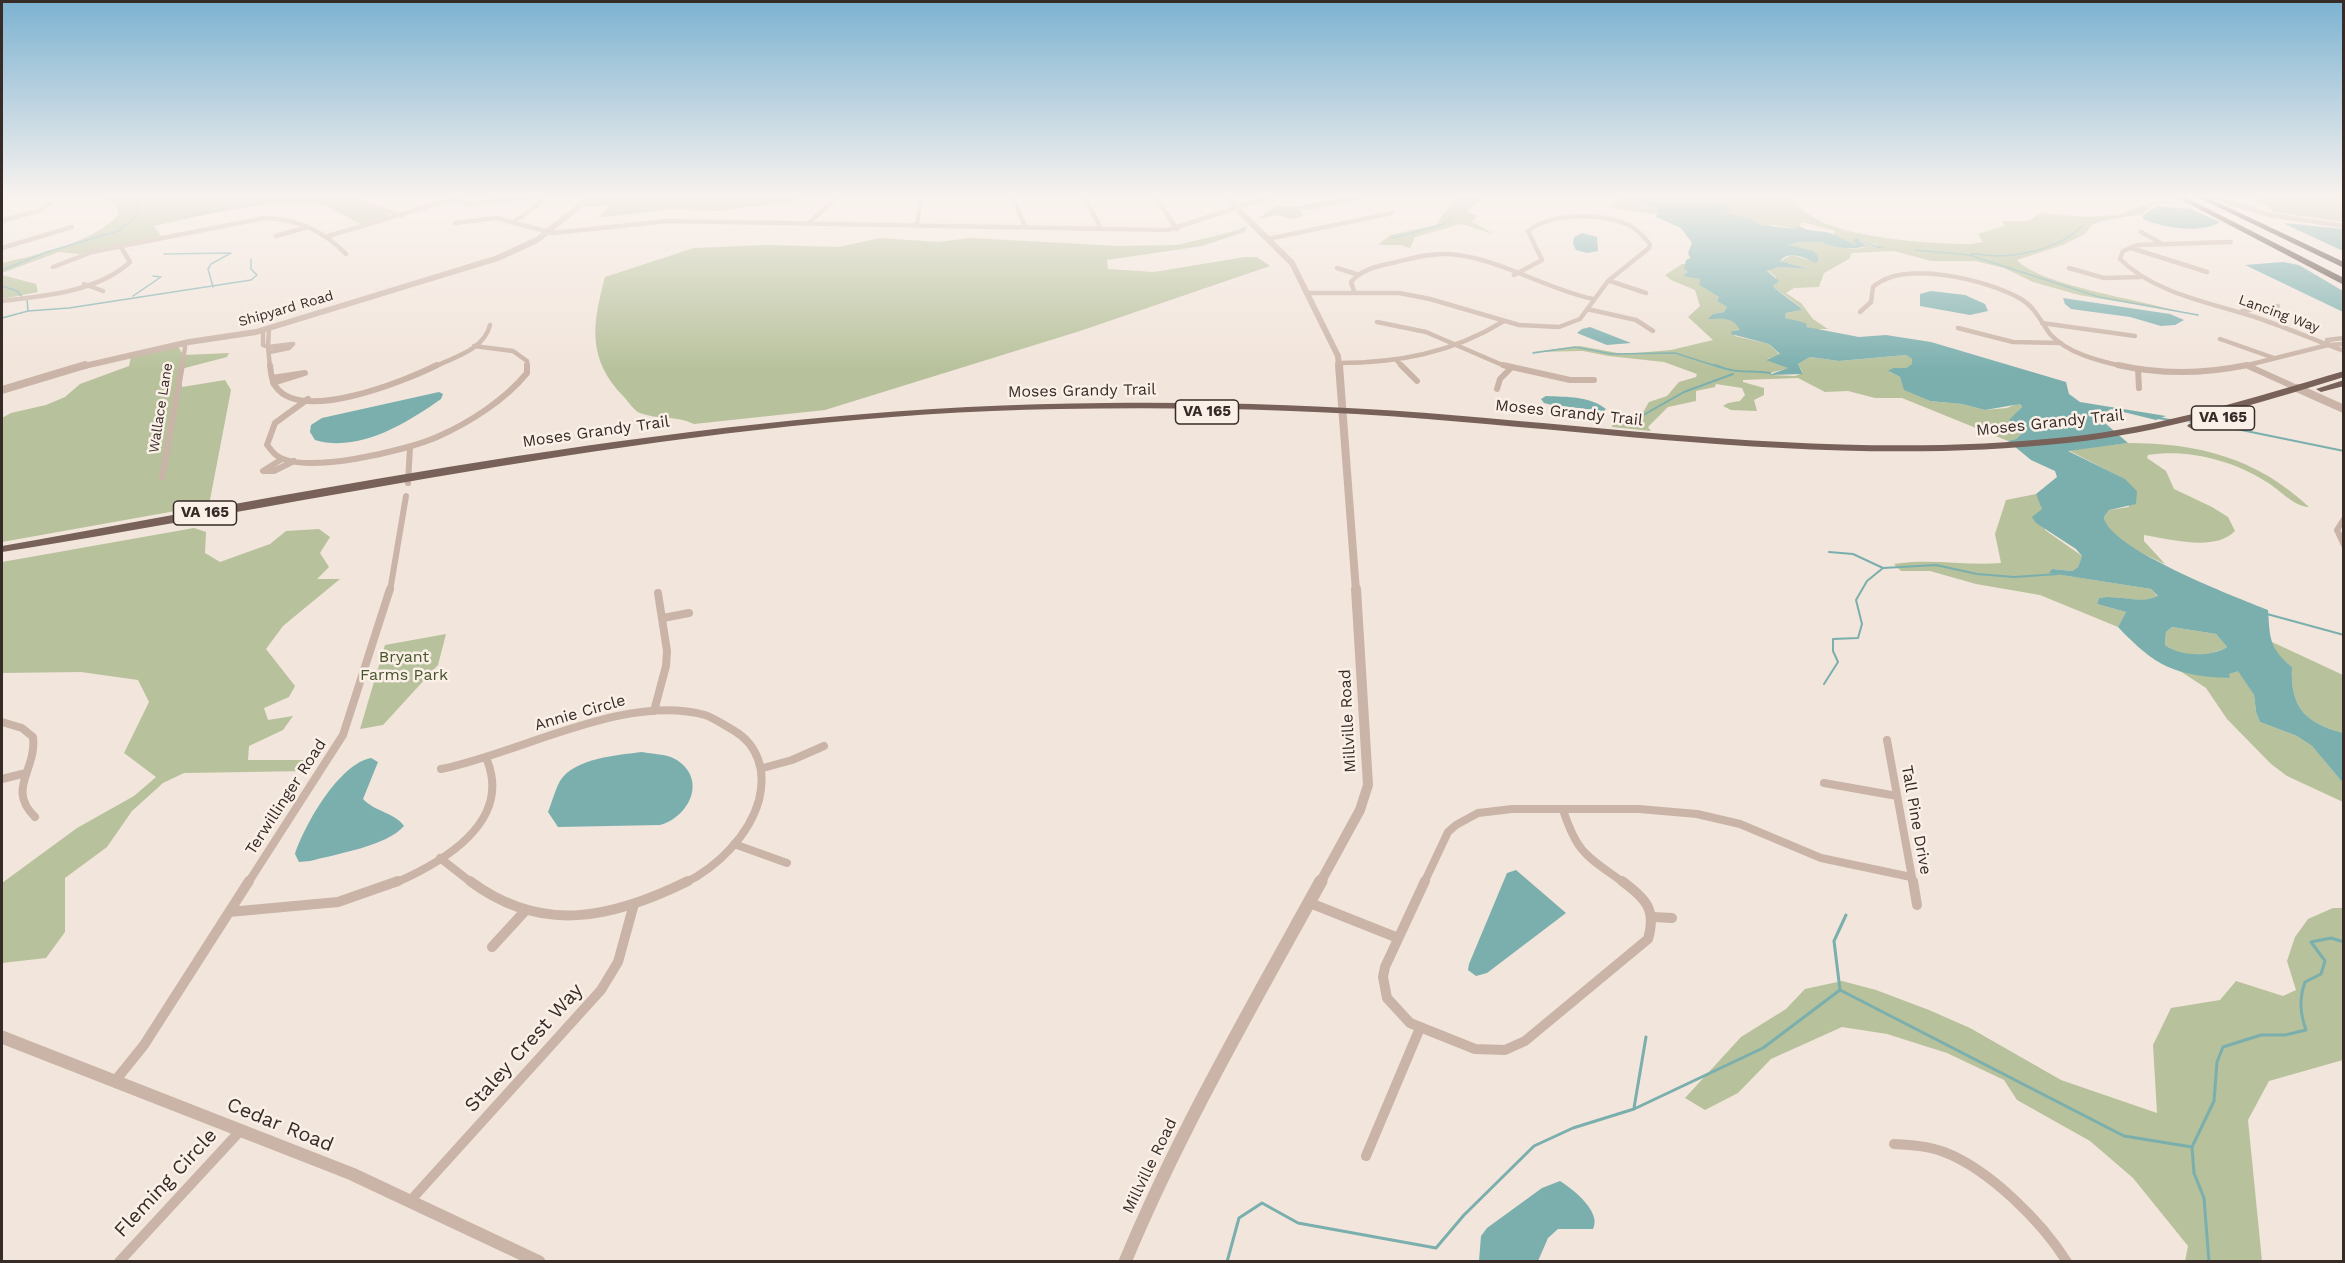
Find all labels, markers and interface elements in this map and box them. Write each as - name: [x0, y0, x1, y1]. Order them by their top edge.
- street label: Shipyard Road: [237, 287, 335, 331]
- street label: Lancing Way: [2236, 292, 2322, 336]
- street label: Wallace Lane: [146, 362, 176, 454]
- street label: Moses Grandy Trail: [1008, 380, 1156, 402]
- street label: Moses Grandy Trail: [1494, 396, 1644, 430]
- road number: VA 165: [1176, 400, 1238, 424]
- street label: Moses Grandy Trail: [1975, 406, 2125, 440]
- road number: VA 165: [2192, 406, 2254, 430]
- street label: Moses Grandy Trail: [521, 412, 671, 452]
- road number: VA 165: [174, 501, 236, 525]
- park label: Bryant Farms Park: [360, 647, 448, 685]
- street label: Millville Road: [1336, 669, 1360, 773]
- street label: Annie Circle: [532, 691, 628, 735]
- street label: Terwillinger Road: [241, 736, 331, 858]
- street label: Tall Pine Drive: [1897, 764, 1935, 876]
- street label: Staley Crest Way: [460, 979, 588, 1117]
- street label: Cedar Road: [223, 1093, 337, 1157]
- street label: Millville Road: [1119, 1115, 1181, 1217]
- street label: Fleming Circle: [110, 1124, 222, 1242]

